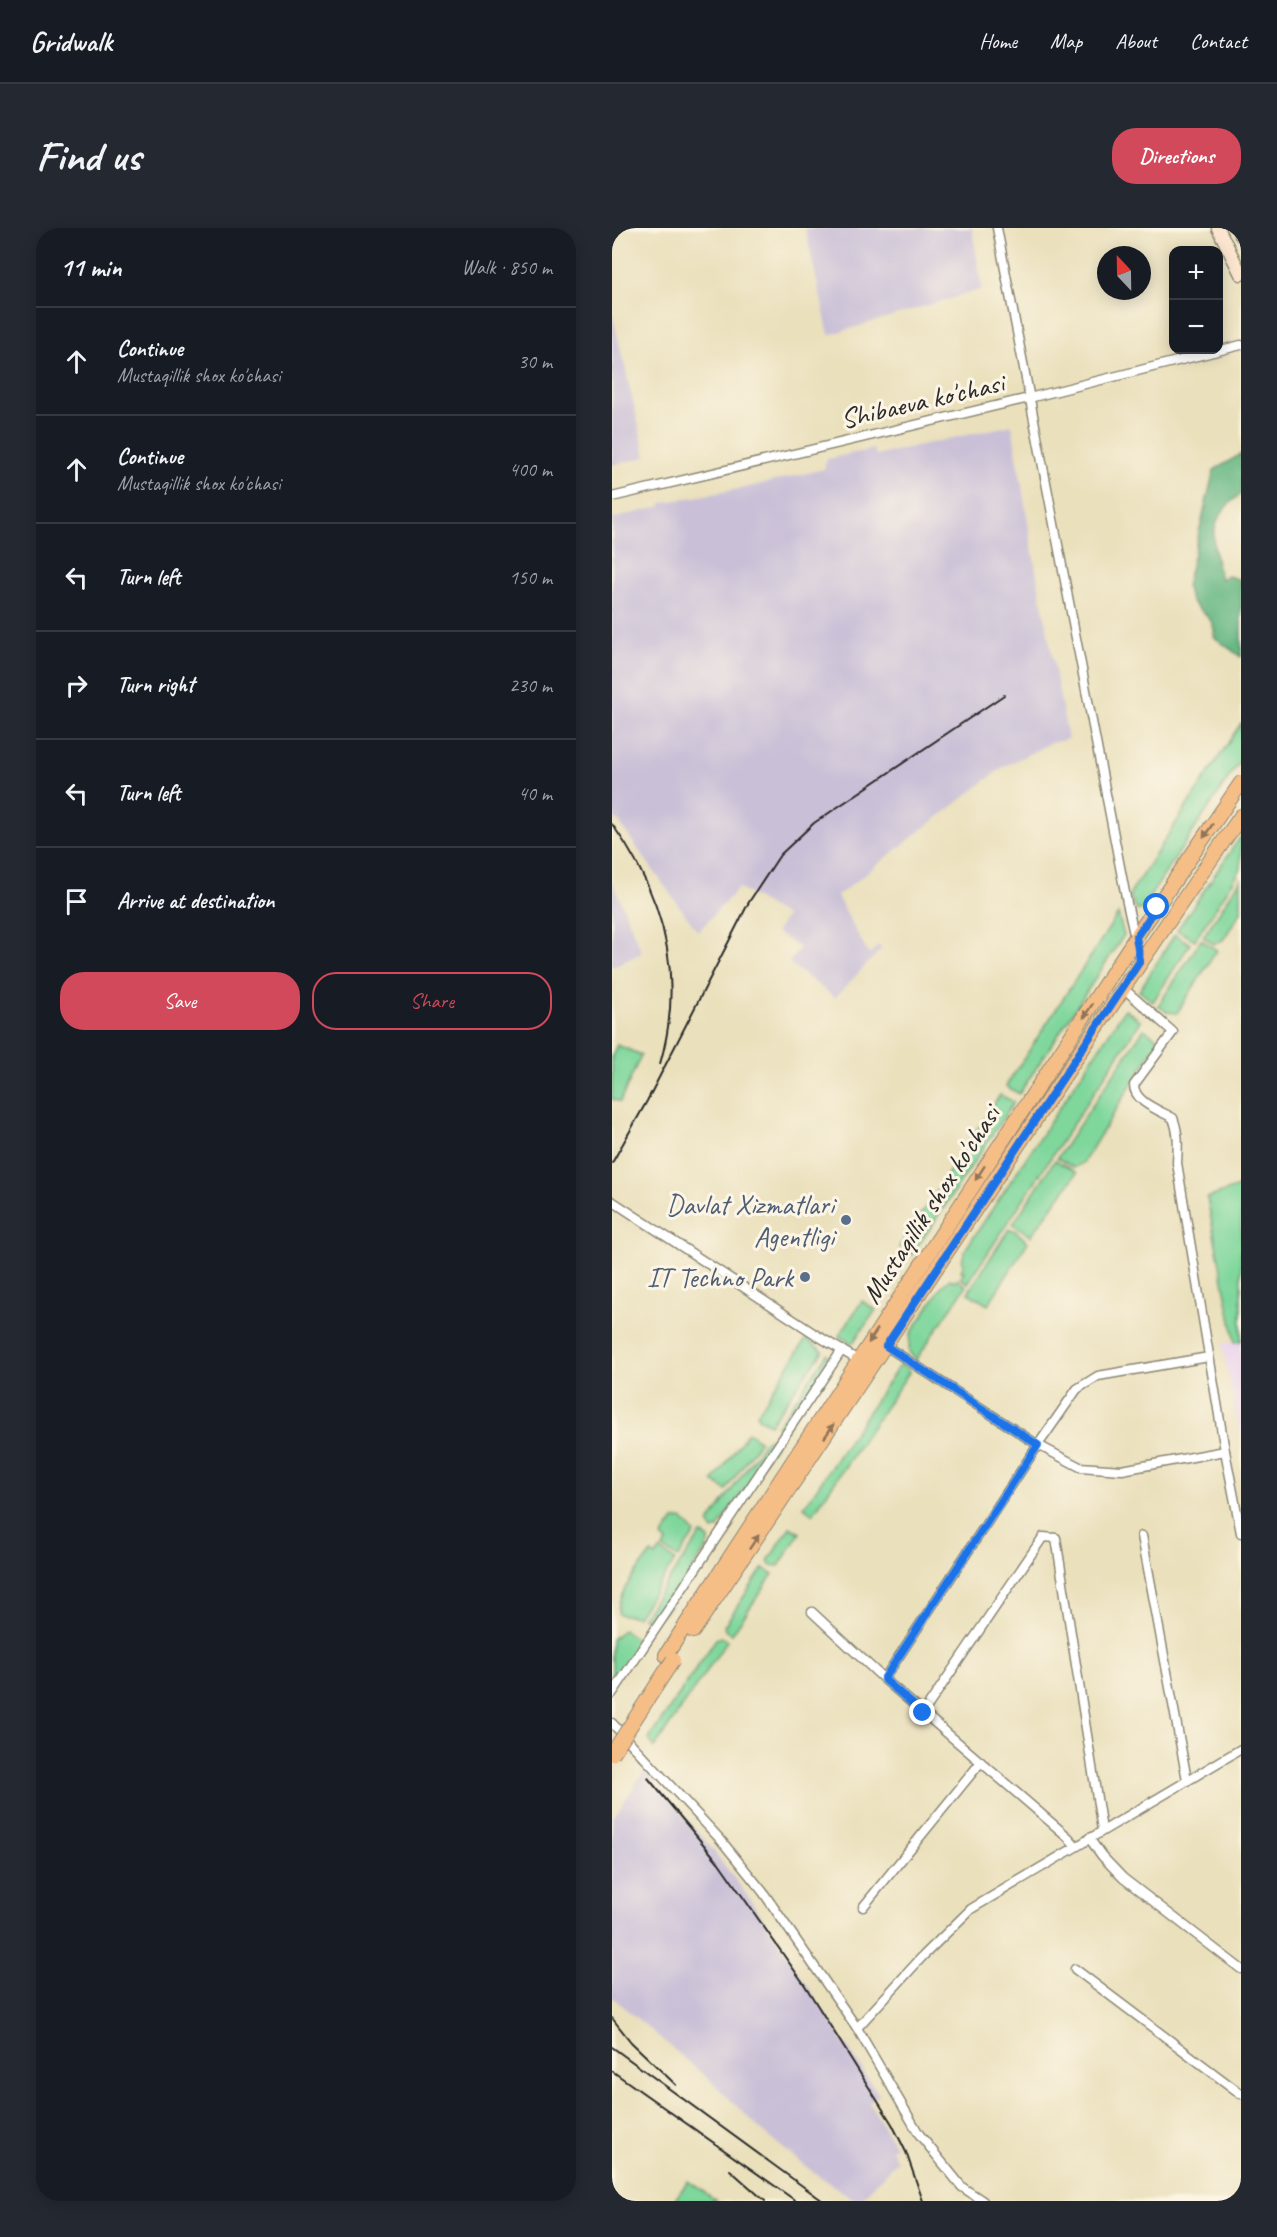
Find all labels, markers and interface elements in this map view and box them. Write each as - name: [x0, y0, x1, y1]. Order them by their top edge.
- text: Gridwalk: [30, 24, 112, 59]
- text: Home: [979, 28, 1017, 54]
- text: Map: [1050, 28, 1082, 54]
- text: About: [1115, 28, 1157, 54]
- text: Contact: [1190, 28, 1247, 54]
- button: Directions: [1112, 128, 1241, 184]
- text: Find us: [36, 130, 141, 183]
- north arrow: [1097, 246, 1151, 300]
- map controls: [1169, 246, 1223, 354]
- button: +: [1169, 246, 1223, 300]
- text: 11 min: [60, 251, 122, 284]
- text: Walk · 850 m: [462, 255, 552, 280]
- button: −: [1169, 300, 1223, 354]
- text: Continue: [117, 335, 183, 363]
- icon: ahead: [60, 345, 93, 378]
- text: 30 m: [518, 349, 552, 374]
- text: Mustaqillik shox ko'chasi: [117, 363, 281, 388]
- street label: Shibaeva ko'chasi: [837, 364, 1011, 436]
- text: Continue: [117, 443, 183, 471]
- icon: ahead: [60, 453, 93, 486]
- text: 400 m: [509, 457, 552, 482]
- text: Mustaqillik shox ko'chasi: [117, 471, 281, 496]
- icon: left: [60, 561, 93, 594]
- text: Turn left: [117, 563, 181, 591]
- text: 150 m: [509, 565, 552, 590]
- icon: right: [60, 669, 93, 702]
- text: Turn right: [117, 671, 194, 699]
- text: 230 m: [509, 673, 552, 698]
- icon: left: [60, 777, 93, 810]
- text: Turn left: [117, 779, 181, 807]
- text: 40 m: [518, 781, 552, 806]
- one-way arrow: [1202, 823, 1214, 839]
- icon: arrive: [60, 885, 93, 918]
- text: Arrive at destination: [117, 887, 274, 915]
- route start: [1143, 893, 1169, 919]
- button: Save: [60, 972, 300, 1030]
- button: Share: [312, 972, 552, 1030]
- one-way arrow: [1082, 1002, 1093, 1019]
- street label: Mustaqillik shox ko'chasi: [853, 1095, 1010, 1310]
- one-way arrow: [975, 1165, 986, 1182]
- place label: Davlat Xizmatlari Agentligi: [666, 1187, 838, 1254]
- marker: Davlat Xizmatlari Agentligi: [839, 1213, 853, 1227]
- place label: IT Techno Park: [647, 1260, 795, 1295]
- marker: IT Techno Park: [798, 1270, 812, 1284]
- one-way arrow: [868, 1328, 879, 1345]
- one-way arrow: [823, 1423, 834, 1439]
- one-way arrow: [748, 1534, 759, 1550]
- route end: [909, 1699, 935, 1725]

